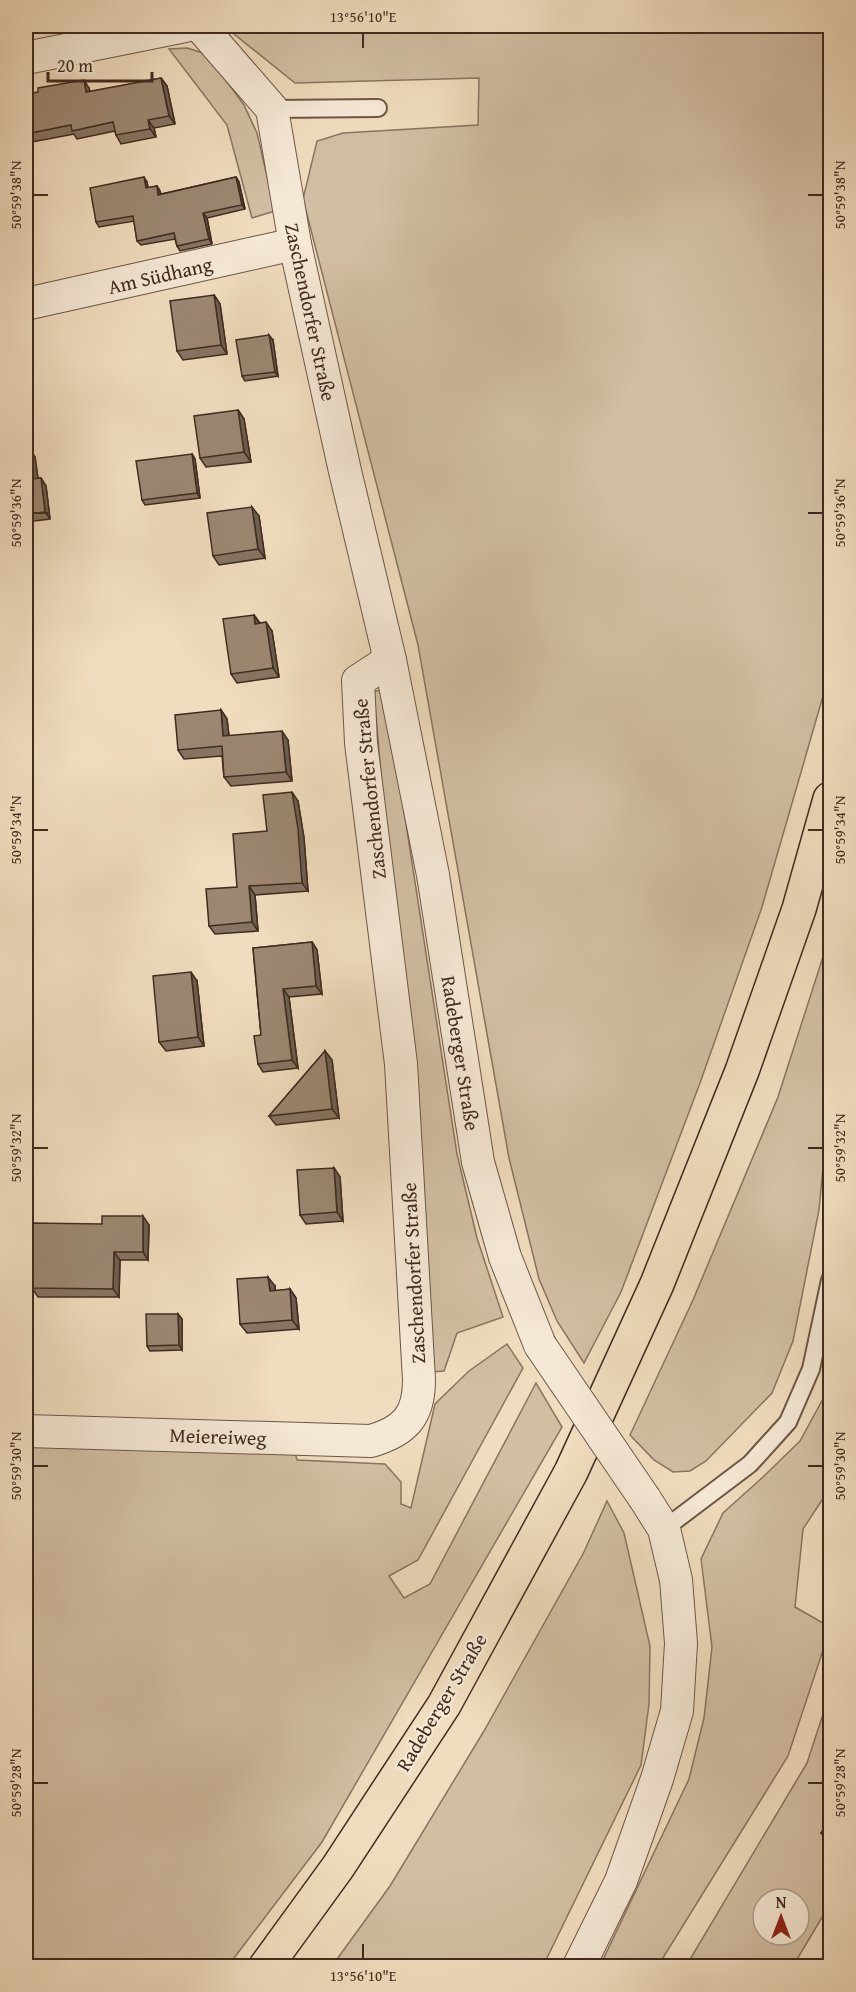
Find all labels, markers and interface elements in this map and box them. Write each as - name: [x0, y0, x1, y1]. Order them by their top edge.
- text: 13°56'10"E: [330, 6, 397, 27]
- scale bar: [48, 45, 152, 83]
- text: 20 m: [57, 52, 93, 79]
- text: 50°59'38"N: [5, 160, 26, 229]
- text: 50°59'38"N: [829, 160, 850, 229]
- street label: Zaschendorfer Straße: [278, 220, 344, 404]
- street label: Am Südhang: [105, 249, 215, 301]
- text: 50°59'36"N: [5, 478, 26, 547]
- text: 50°59'36"N: [829, 478, 850, 547]
- street label: Zaschendorfer Straße: [345, 697, 393, 881]
- text: 50°59'34"N: [5, 795, 26, 864]
- text: 50°59'34"N: [829, 795, 850, 864]
- street label: Radeberger Straße: [434, 973, 488, 1133]
- text: 50°59'32"N: [5, 1113, 26, 1182]
- text: 50°59'32"N: [829, 1113, 850, 1182]
- street label: Zaschendorfer Straße: [394, 1182, 432, 1364]
- street label: Meiereiweg: [169, 1420, 267, 1452]
- text: 50°59'30"N: [5, 1431, 26, 1500]
- text: 50°59'30"N: [829, 1431, 850, 1500]
- street label: Radeberger Straße: [388, 1627, 494, 1777]
- text: 50°59'28"N: [5, 1748, 26, 1817]
- text: 50°59'28"N: [829, 1748, 850, 1817]
- north arrow: [751, 1887, 811, 1947]
- text: N: [776, 1890, 787, 1914]
- text: 13°56'10"E: [330, 1965, 397, 1986]

